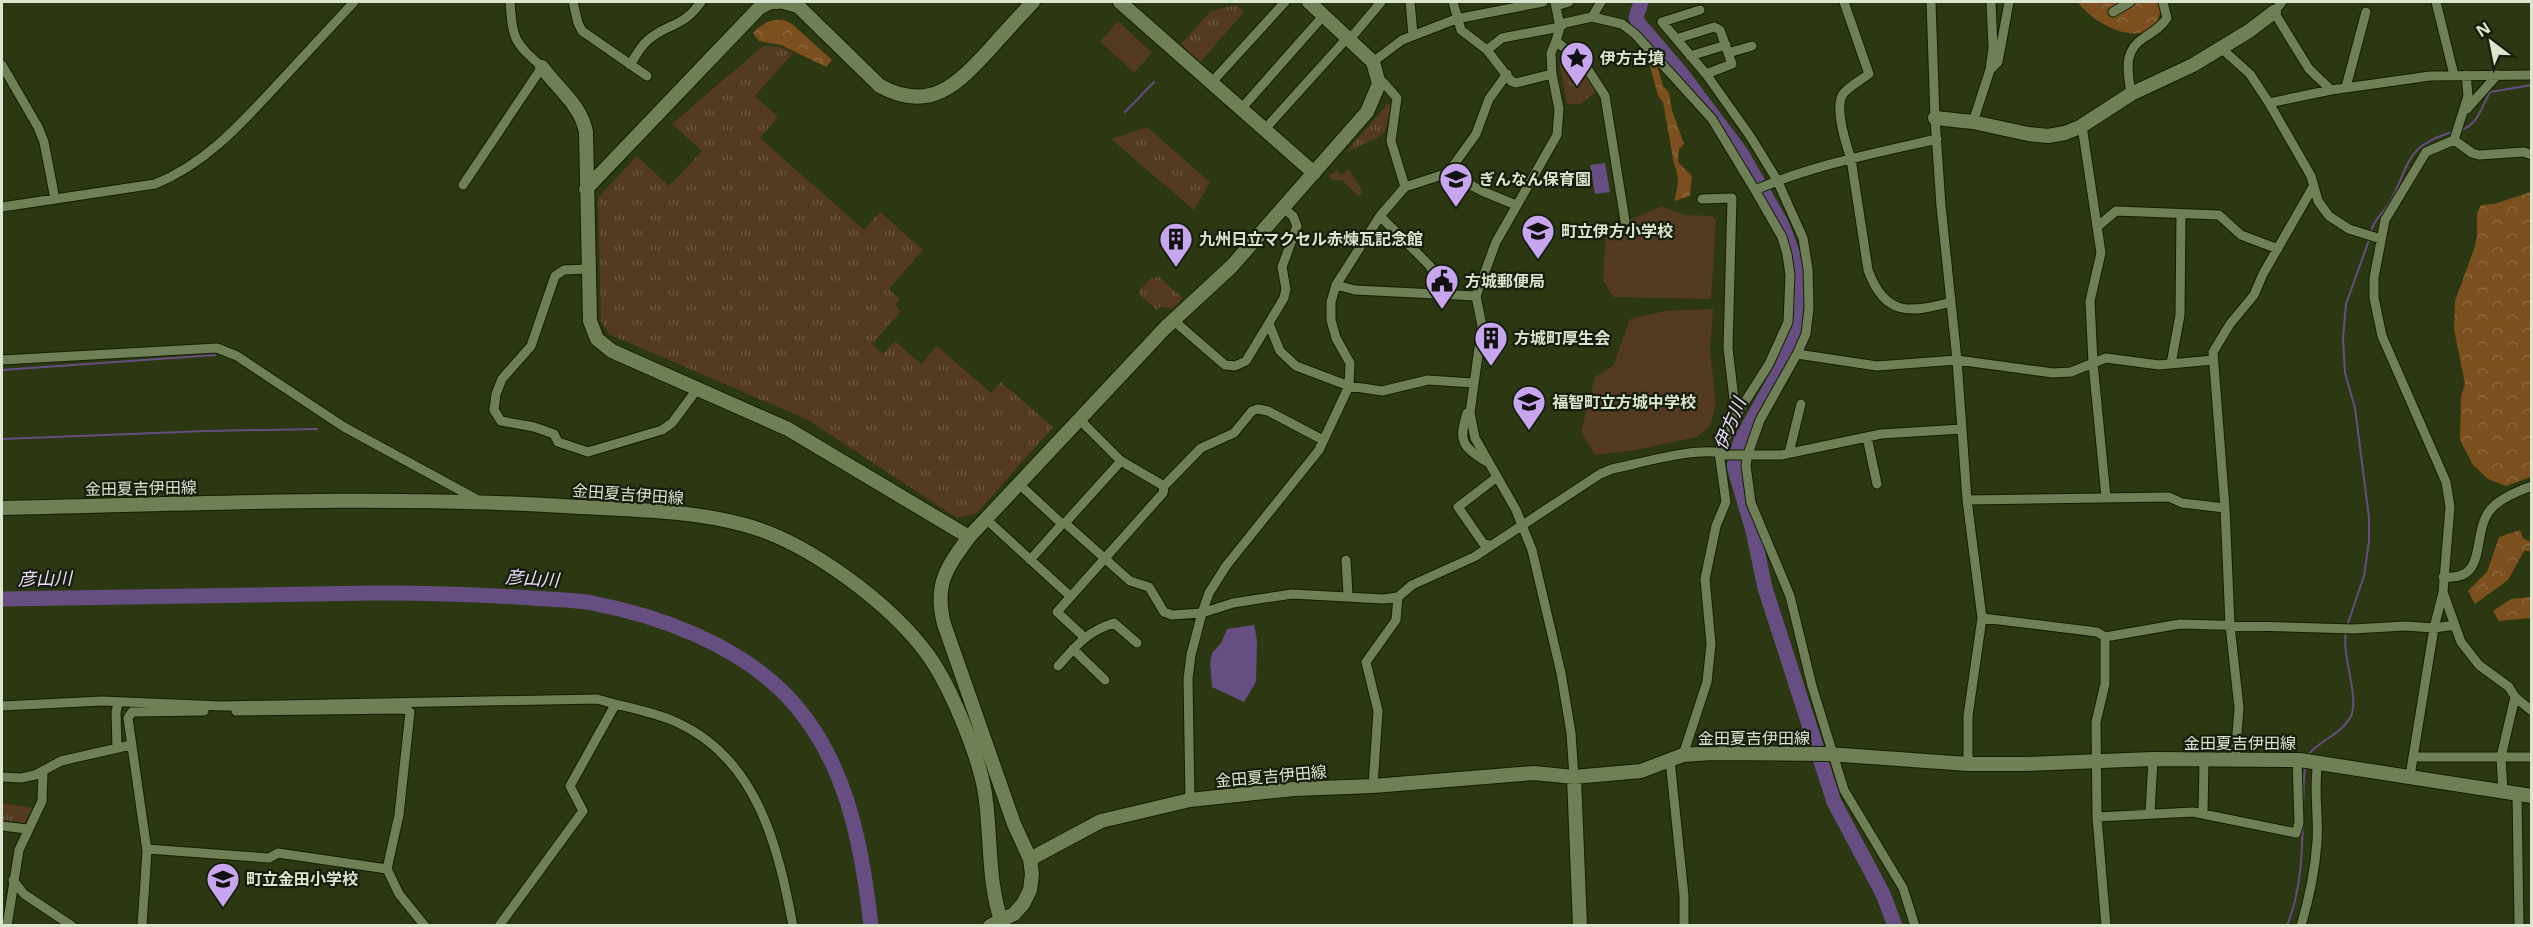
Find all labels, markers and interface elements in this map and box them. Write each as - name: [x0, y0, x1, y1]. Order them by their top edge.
- north arrow: [2461, 12, 2521, 72]
- text: N: [2472, 17, 2494, 42]
- place icon: 伊方古墳: [1559, 40, 1595, 87]
- place label: 伊方古墳: [1599, 47, 1664, 69]
- school or university icon: ぎんなん保育園: [1438, 161, 1474, 208]
- place label: ぎんなん保育園: [1479, 168, 1591, 190]
- school or university icon: 町立伊方小学校: [1520, 213, 1556, 260]
- place label: 町立伊方小学校: [1561, 220, 1673, 242]
- building icon: 九州日立マクセル赤煉瓦記念館: [1158, 221, 1194, 268]
- place label: 九州日立マクセル赤煉瓦記念館: [1199, 228, 1423, 250]
- public building icon: 方城郵便局: [1424, 263, 1460, 310]
- place label: 方城郵便局: [1465, 270, 1545, 292]
- building icon: 方城町厚生会: [1473, 320, 1509, 367]
- place label: 方城町厚生会: [1514, 327, 1610, 349]
- school or university icon: 福智町立方城中学校: [1511, 384, 1547, 431]
- place label: 福智町立方城中学校: [1552, 391, 1696, 413]
- water label: 伊方川: [1707, 392, 1751, 453]
- street label: 金田夏吉伊田線: [85, 476, 197, 500]
- street label: 金田夏吉伊田線: [571, 479, 685, 509]
- water label: 彦山川: [504, 564, 562, 592]
- water label: 彦山川: [18, 565, 74, 590]
- street label: 金田夏吉伊田線: [1698, 727, 1810, 749]
- street label: 金田夏吉伊田線: [2184, 732, 2296, 754]
- street label: 金田夏吉伊田線: [1214, 760, 1328, 792]
- school or university icon: 町立金田小学校: [205, 861, 241, 908]
- place label: 町立金田小学校: [246, 868, 358, 890]

